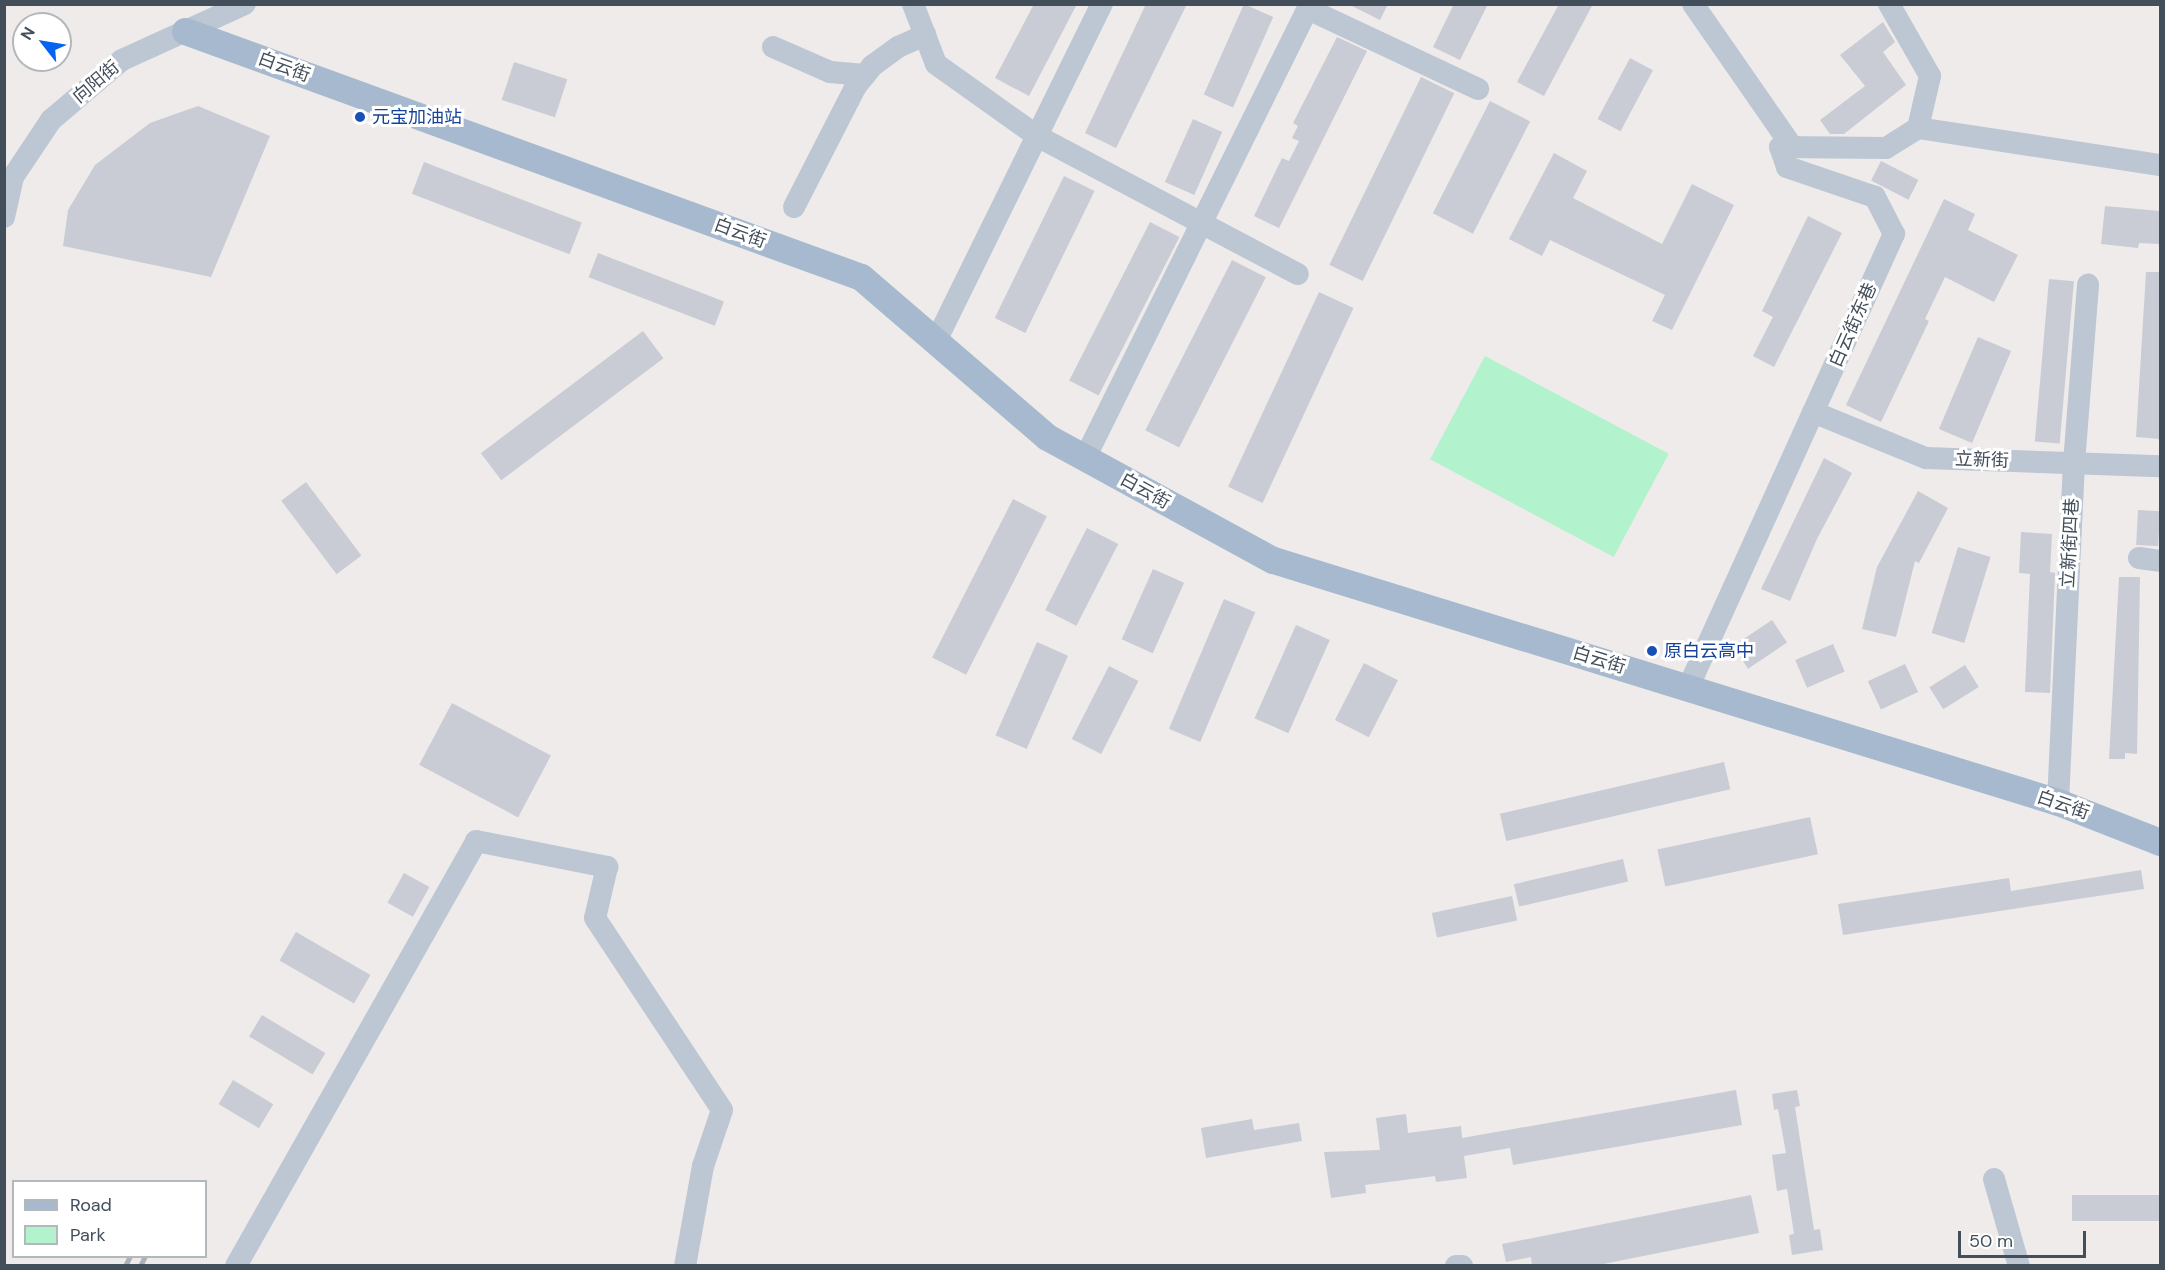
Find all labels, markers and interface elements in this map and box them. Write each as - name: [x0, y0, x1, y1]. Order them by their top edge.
- north arrow: [12, 12, 72, 72]
- text: N: [16, 23, 40, 44]
- street label: 白云街: [255, 48, 313, 86]
- street label: 向阳街: [68, 56, 124, 108]
- place label: 元宝加油站: [372, 106, 462, 128]
- marker: 元宝加油站: [353, 110, 367, 124]
- street label: 白云街: [711, 214, 769, 252]
- street label: 白云街东巷: [1825, 279, 1881, 371]
- street label: 立新街: [1955, 448, 2009, 472]
- street label: 白云街: [1116, 468, 1174, 514]
- street label: 立新街四巷: [2057, 497, 2083, 589]
- place label: 原白云高中: [1664, 640, 1754, 662]
- street label: 白云街: [1570, 642, 1628, 678]
- marker: 原白云高中: [1645, 644, 1659, 658]
- street label: 白云街: [2034, 786, 2092, 824]
- legend: [12, 1180, 207, 1258]
- text: Road: [70, 1193, 112, 1217]
- scale bar: [1961, 1219, 2088, 1257]
- text: Park: [70, 1223, 106, 1247]
- text: 50 m: [1969, 1229, 2013, 1253]

